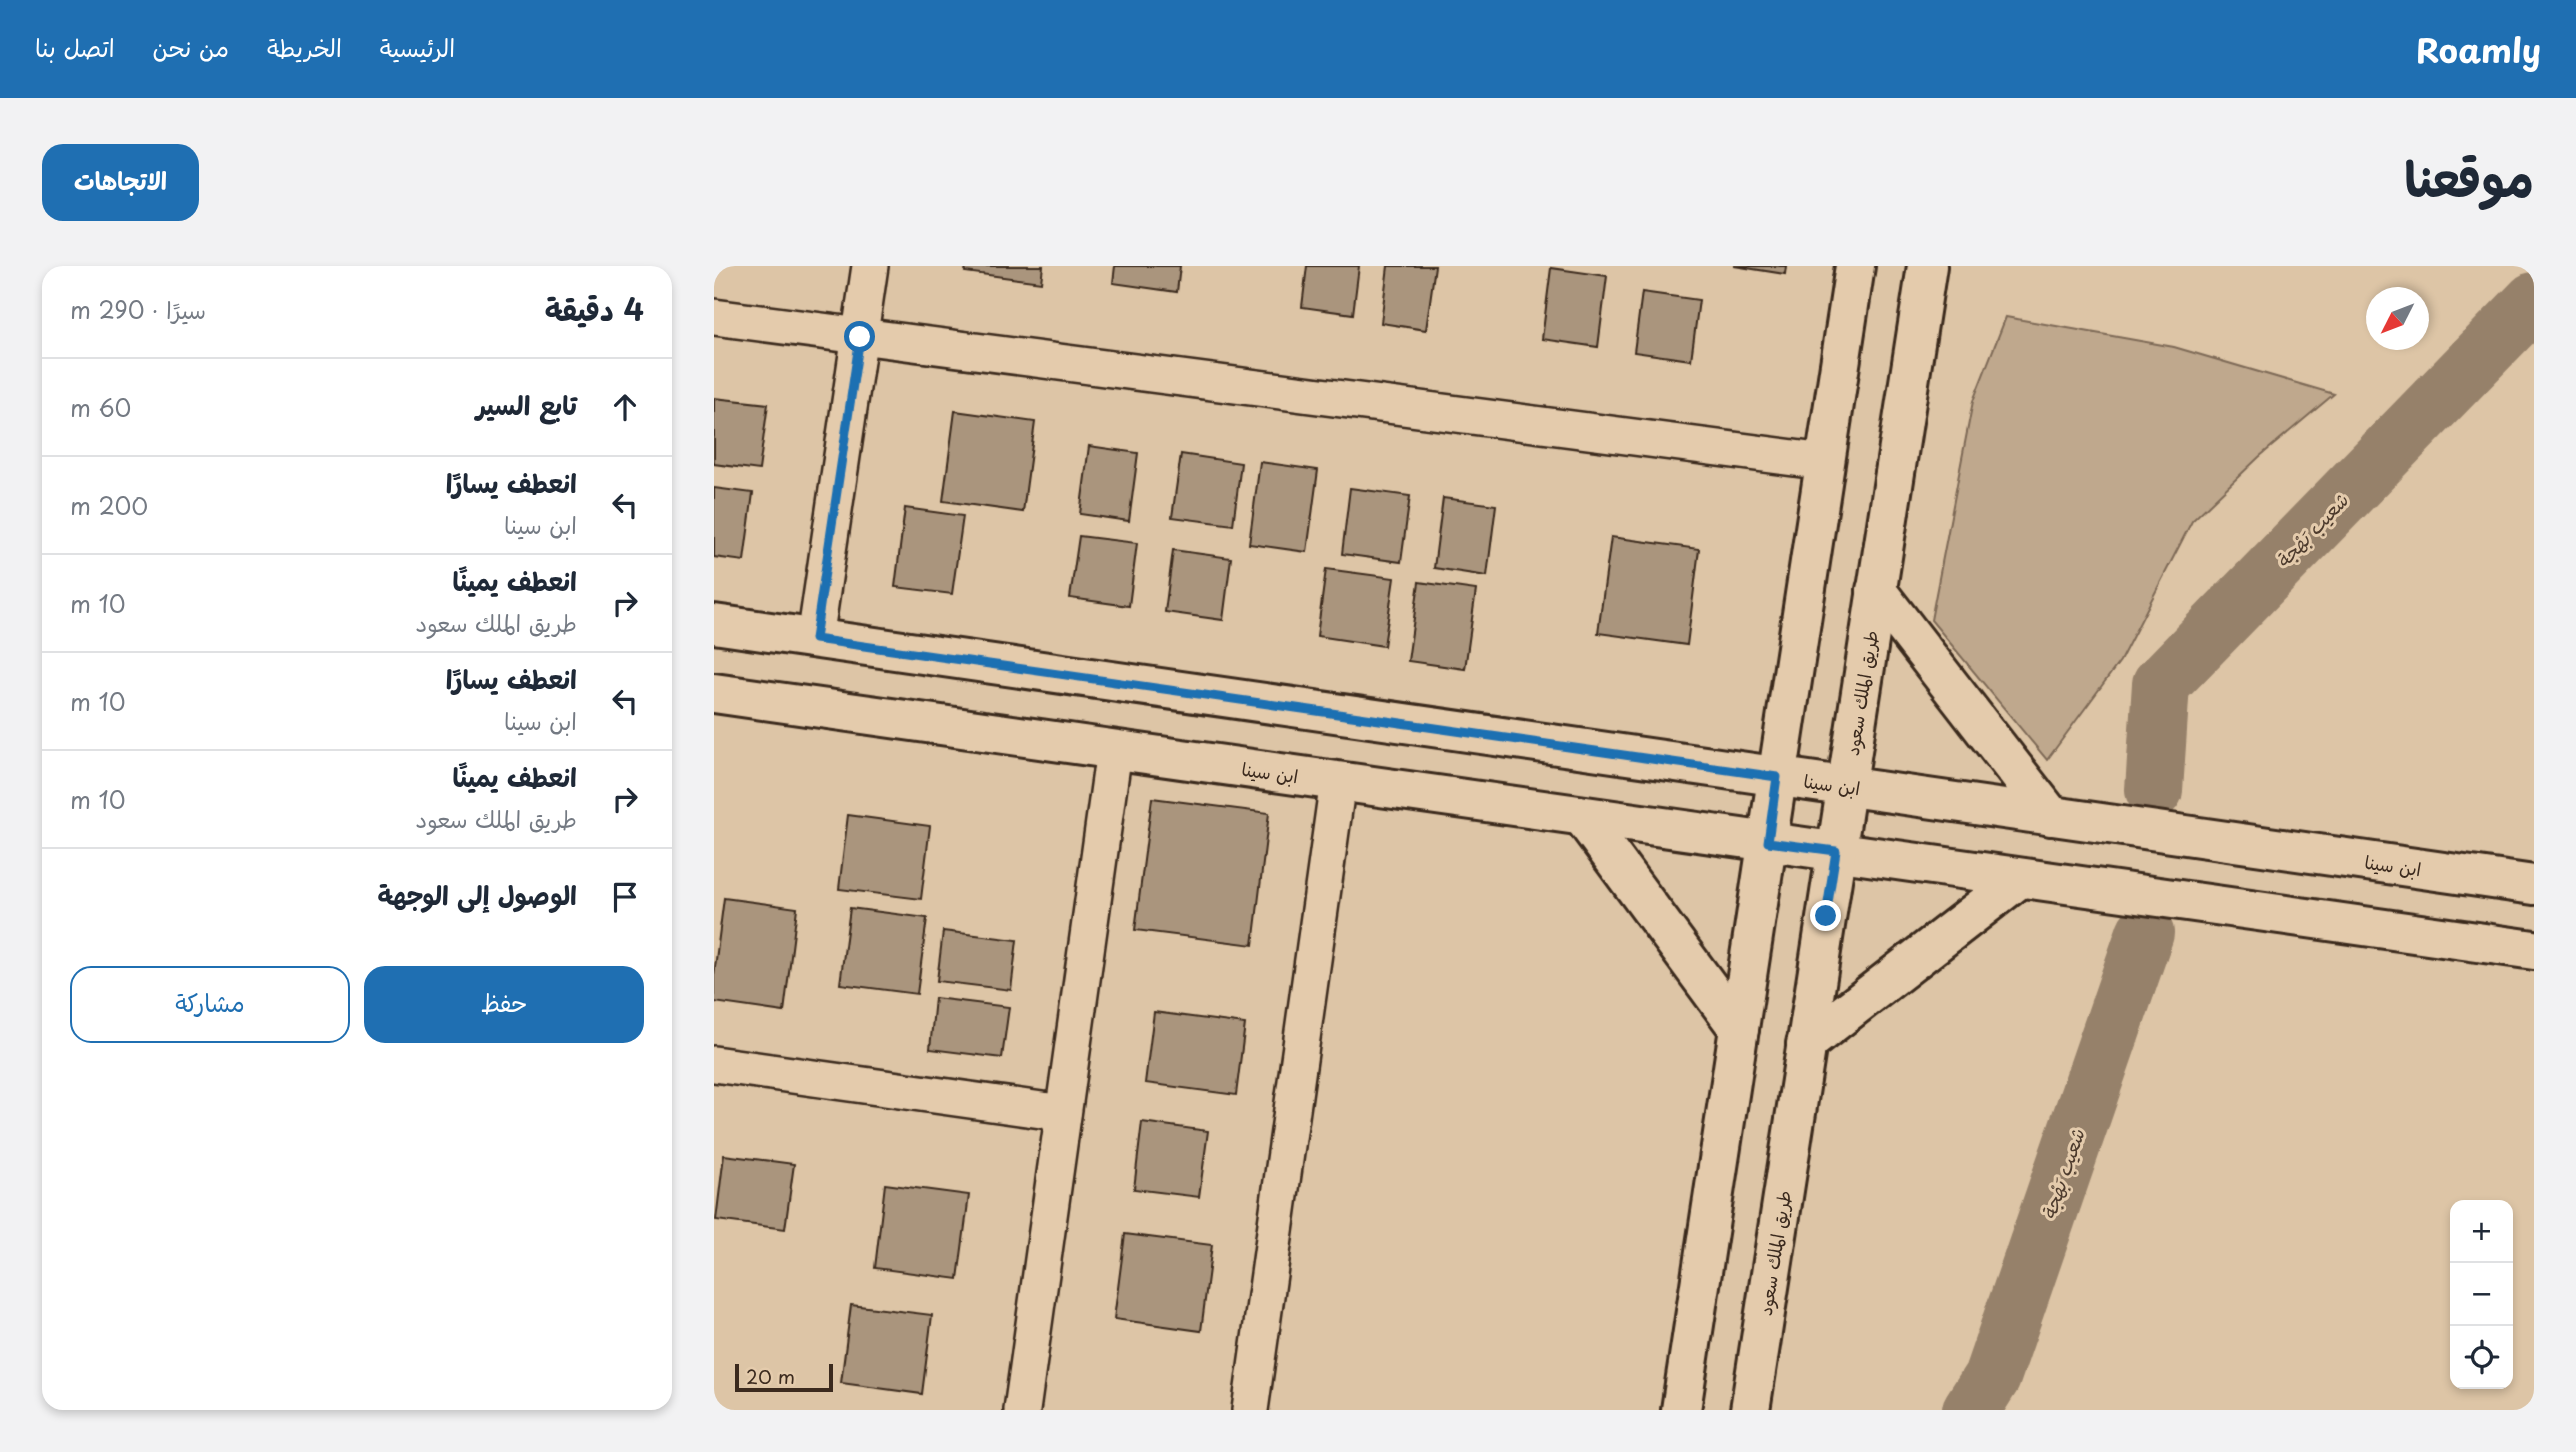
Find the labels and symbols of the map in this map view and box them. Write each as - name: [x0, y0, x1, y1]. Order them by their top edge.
- north arrow: [2366, 287, 2429, 350]
- route start: [844, 321, 875, 352]
- water label: شعيب بَهْجة: [2268, 486, 2354, 573]
- street label: طريق الملك سعود: [1838, 628, 1884, 758]
- street label: ابن سينا: [1240, 755, 1300, 789]
- street label: ابن سينا: [1802, 767, 1862, 801]
- street label: ابن سينا: [2363, 848, 2423, 882]
- route end: [1810, 900, 1841, 931]
- water label: شعيب بَهْجة: [2034, 1125, 2091, 1223]
- street label: طريق الملك سعود: [1751, 1188, 1797, 1318]
- scale bar: [735, 1361, 833, 1393]

